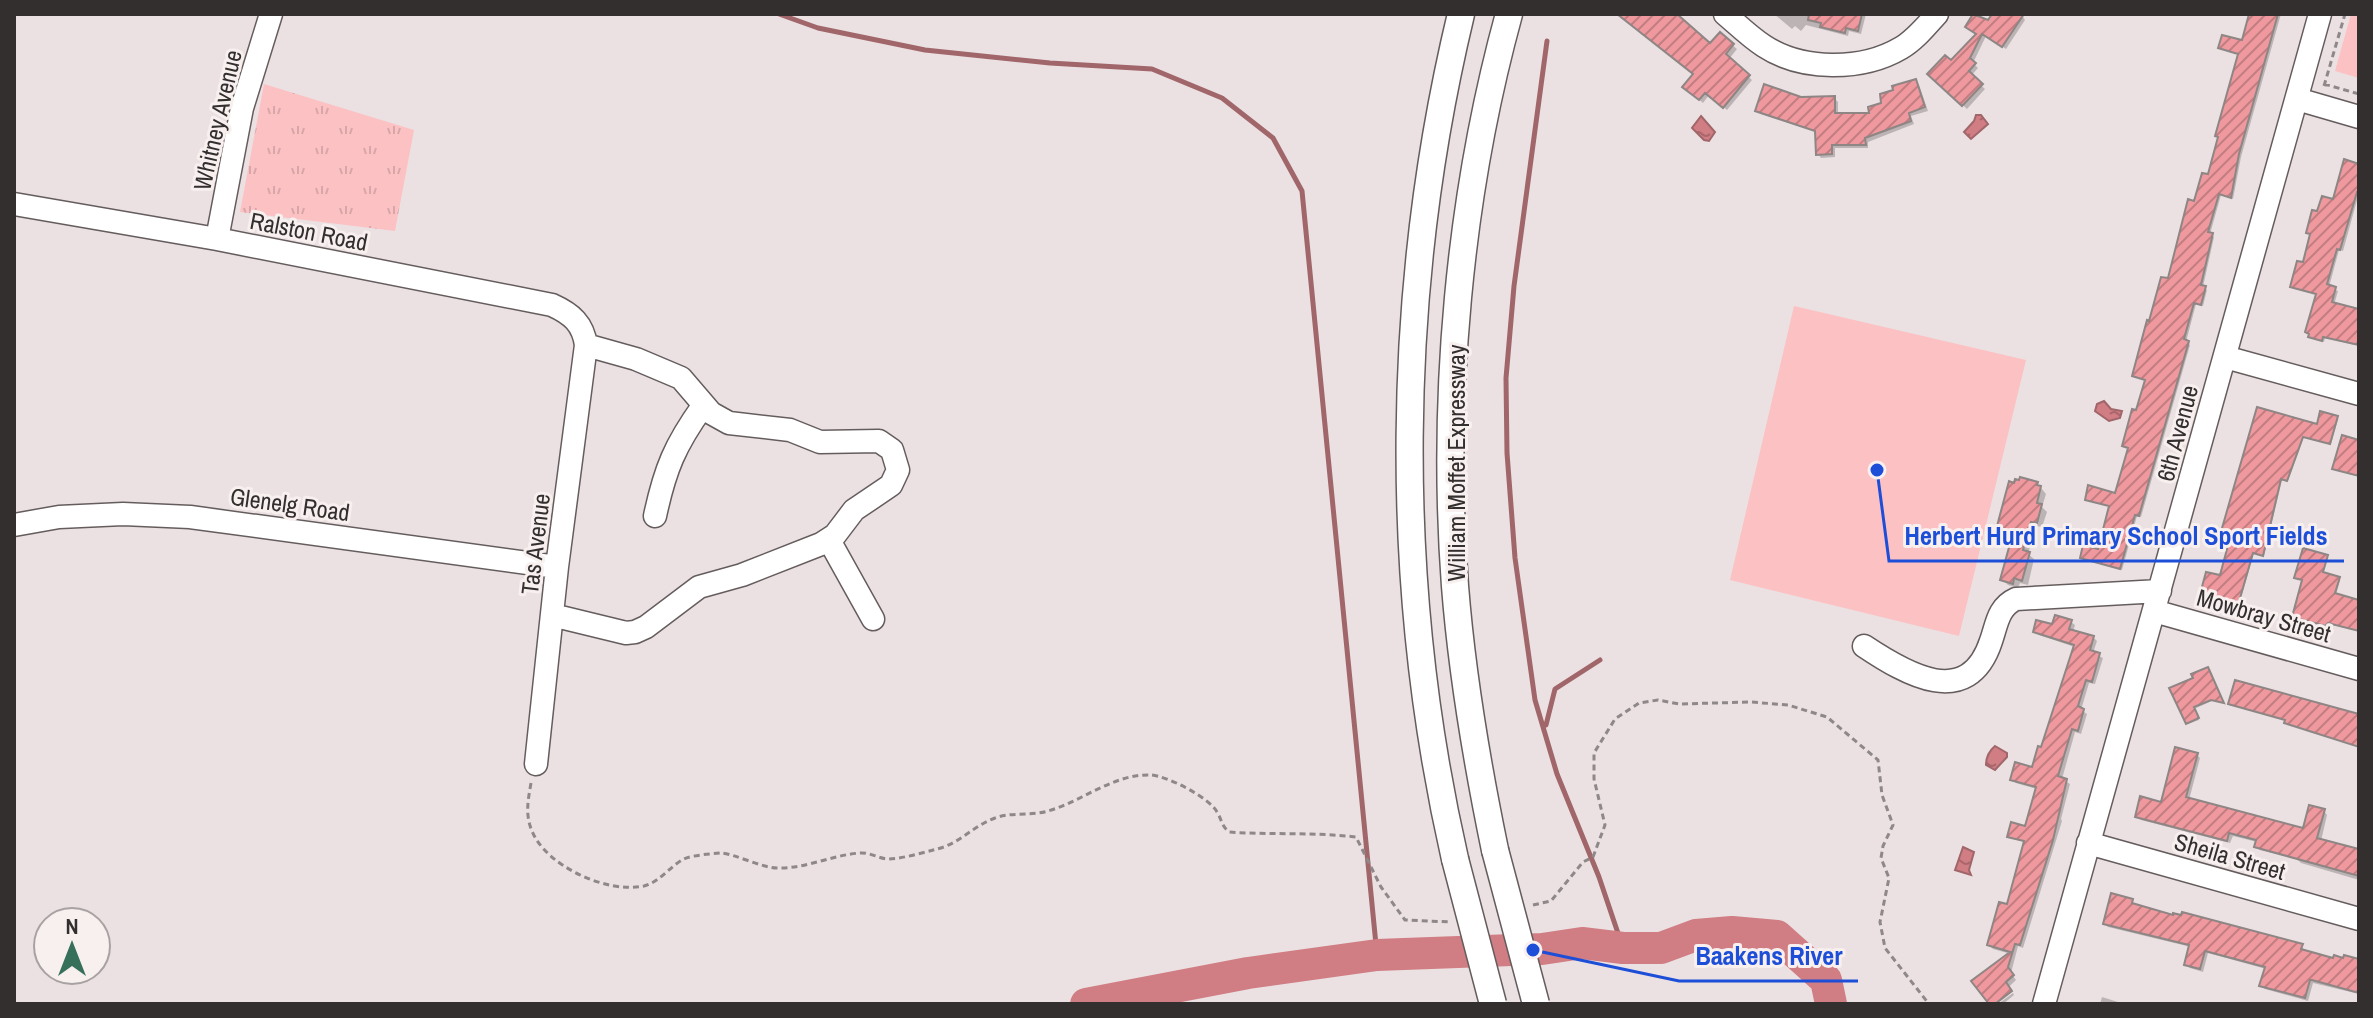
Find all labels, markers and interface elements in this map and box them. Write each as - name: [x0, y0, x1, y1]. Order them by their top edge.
- street label: Whitney Avenue: [185, 47, 249, 193]
- street label: Ralston Road: [247, 204, 371, 258]
- street label: William Moffet Expressway: [1440, 344, 1472, 581]
- street label: 6th Avenue: [2149, 381, 2205, 485]
- street label: Glenelg Road: [228, 480, 352, 528]
- street label: Tas Avenue: [513, 492, 557, 596]
- callout: Herbert Hurd Primary School Sport Fields: [1889, 511, 2344, 561]
- text: Herbert Hurd Primary School Sport Fields: [1905, 518, 2327, 553]
- street label: Mowbray Street: [2193, 581, 2335, 650]
- street label: Sheila Street: [2171, 825, 2290, 887]
- north arrow: [32, 906, 112, 986]
- text: N: [65, 911, 79, 941]
- callout: Baakens River: [1679, 931, 1858, 981]
- text: Baakens River: [1696, 938, 1843, 973]

